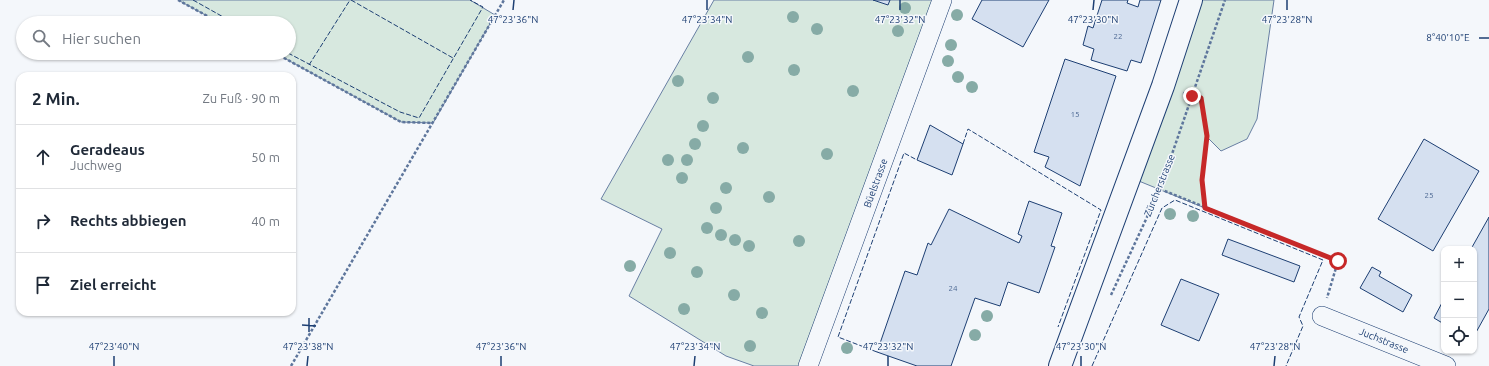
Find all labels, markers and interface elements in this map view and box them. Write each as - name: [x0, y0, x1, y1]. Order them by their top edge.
- text: 47°23'36"N: [488, 14, 538, 25]
- text: 47°23'34"N: [682, 14, 732, 25]
- text: 47°23'32"N: [875, 14, 925, 25]
- text: 47°23'30"N: [1068, 14, 1118, 25]
- text: 47°23'28"N: [1262, 14, 1312, 25]
- search box: [16, 16, 296, 60]
- icon: search: [30, 27, 52, 49]
- text: Hier suchen: [62, 30, 141, 47]
- house number: 22: [1113, 32, 1123, 41]
- text: 8°40'10"E: [1426, 32, 1470, 43]
- route end: [1183, 87, 1201, 105]
- text: 2 Min.: [32, 89, 80, 108]
- text: Zu Fuß · 90 m: [202, 91, 280, 105]
- house number: 15: [1070, 110, 1080, 119]
- text: Geradeaus: [70, 141, 145, 158]
- icon: ahead: [32, 146, 54, 168]
- text: 50 m: [251, 150, 280, 164]
- street label: Zürcherstrasse: [1142, 152, 1177, 218]
- street label: Büelstrasse: [861, 157, 889, 209]
- text: Juchweg: [70, 158, 122, 172]
- house number: 25: [1424, 191, 1434, 200]
- icon: right: [32, 210, 54, 232]
- text: Rechts abbiegen: [70, 212, 187, 229]
- text: 40 m: [251, 214, 280, 228]
- map controls: [1441, 246, 1477, 354]
- button: +: [1441, 246, 1477, 282]
- route start: [1329, 252, 1347, 270]
- icon: arrive: [32, 274, 54, 296]
- text: Ziel erreicht: [70, 276, 156, 293]
- button: −: [1441, 282, 1477, 318]
- house number: 24: [948, 284, 958, 293]
- button: locate: [1441, 318, 1477, 354]
- street label: Juchstrasse: [1357, 326, 1410, 355]
- text: 47°23'40"N: [89, 341, 139, 352]
- text: 47°23'38"N: [283, 341, 333, 352]
- text: 47°23'36"N: [476, 341, 526, 352]
- text: 47°23'34"N: [670, 341, 720, 352]
- text: 47°23'32"N: [863, 341, 913, 352]
- text: 47°23'30"N: [1056, 341, 1106, 352]
- text: 47°23'28"N: [1250, 341, 1300, 352]

